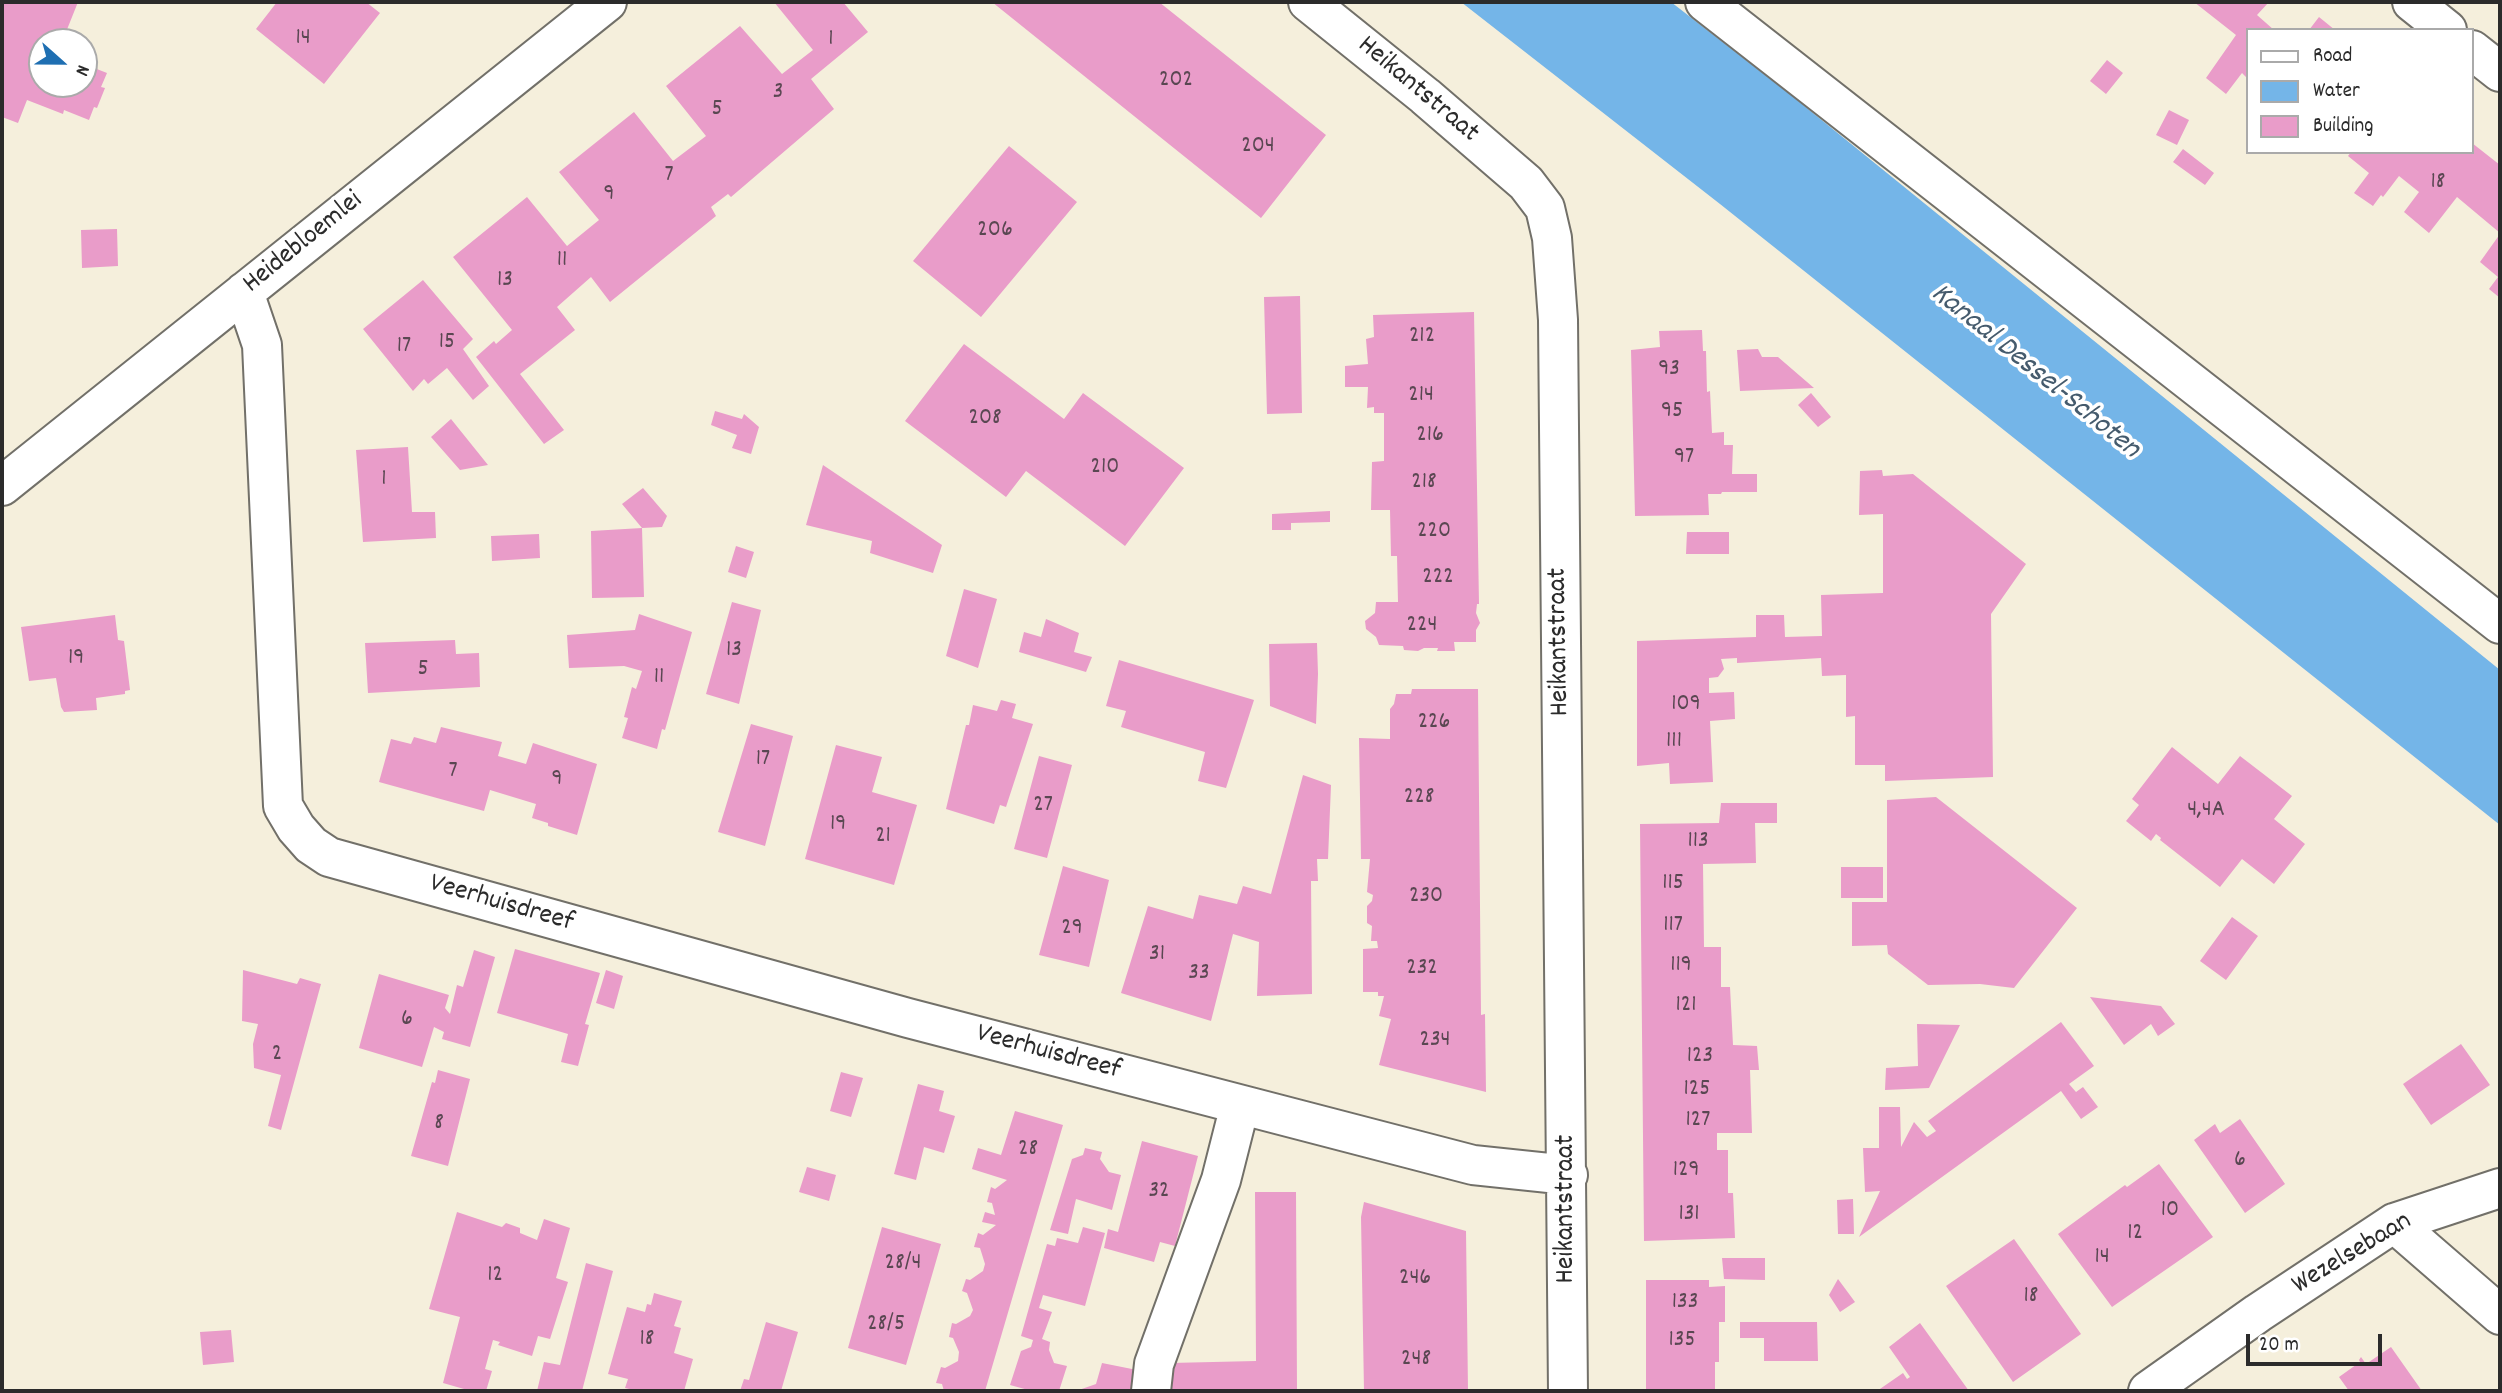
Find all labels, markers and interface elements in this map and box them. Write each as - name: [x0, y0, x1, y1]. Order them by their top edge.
- house number: 14: [295, 26, 311, 54]
- house number: 1: [828, 27, 834, 55]
- north arrow: [28, 28, 98, 98]
- legend: [2246, 28, 2474, 154]
- street label: Heikantstraat: [1349, 30, 1485, 152]
- text: Road: [2313, 42, 2352, 72]
- text: N: [67, 61, 95, 79]
- house number: 202: [1159, 68, 1193, 96]
- text: Water: [2313, 77, 2360, 107]
- house number: 3: [773, 80, 783, 108]
- house number: 5: [711, 97, 723, 125]
- text: Building: [2313, 112, 2373, 142]
- house number: 204: [1241, 134, 1275, 162]
- house number: 7: [664, 163, 674, 191]
- house number: 18: [2431, 170, 2445, 198]
- house number: 9: [604, 182, 614, 210]
- street label: Heidebloemlei: [237, 186, 371, 302]
- house number: 206: [977, 218, 1013, 246]
- house number: 11: [557, 248, 567, 276]
- house number: 13: [497, 268, 513, 296]
- water label: Kanaal Dessel-Schoten: [1922, 278, 2146, 468]
- house number: 212: [1409, 324, 1435, 352]
- house number: 15: [439, 330, 455, 358]
- house number: 17: [397, 334, 411, 362]
- house number: 93: [1658, 357, 1680, 385]
- house number: 214: [1408, 383, 1434, 411]
- house number: 95: [1661, 399, 1683, 427]
- house number: 208: [968, 406, 1002, 434]
- house number: 216: [1416, 423, 1444, 451]
- house number: 97: [1674, 445, 1694, 473]
- house number: 210: [1091, 455, 1119, 483]
- house number: 1: [381, 467, 387, 495]
- house number: 218: [1411, 470, 1437, 498]
- house number: 220: [1417, 519, 1451, 547]
- house number: 222: [1422, 565, 1454, 593]
- street label: Heikantstraat: [1543, 567, 1579, 717]
- house number: 224: [1407, 613, 1437, 641]
- house number: 13: [726, 638, 742, 666]
- house number: 19: [68, 646, 84, 674]
- house number: 5: [417, 657, 429, 685]
- house number: 11: [654, 665, 664, 693]
- house number: 109: [1671, 692, 1701, 720]
- house number: 226: [1418, 710, 1450, 738]
- house number: 111: [1666, 729, 1682, 757]
- house number: 17: [756, 747, 770, 775]
- house number: 7: [448, 759, 458, 787]
- house number: 9: [552, 767, 562, 795]
- house number: 228: [1404, 785, 1434, 813]
- house number: 27: [1033, 793, 1053, 821]
- house number: 4,4A: [2187, 798, 2225, 826]
- house number: 19: [830, 812, 846, 840]
- house number: 21: [875, 824, 891, 852]
- house number: 113: [1687, 829, 1709, 857]
- street label: Veerhuisdreef: [425, 868, 577, 942]
- house number: 115: [1662, 871, 1684, 899]
- house number: 230: [1409, 884, 1443, 912]
- house number: 117: [1663, 913, 1683, 941]
- house number: 29: [1061, 916, 1083, 944]
- house number: 31: [1149, 942, 1165, 970]
- house number: 119: [1670, 953, 1692, 981]
- house number: 232: [1406, 956, 1438, 984]
- house number: 33: [1188, 961, 1210, 989]
- house number: 121: [1676, 993, 1696, 1021]
- house number: 6: [401, 1007, 413, 1035]
- street label: Veerhuisdreef: [972, 1019, 1124, 1089]
- house number: 234: [1419, 1028, 1451, 1056]
- house number: 2: [272, 1042, 282, 1070]
- house number: 123: [1687, 1044, 1713, 1072]
- house number: 125: [1684, 1077, 1710, 1105]
- house number: 127: [1686, 1108, 1710, 1136]
- house number: 8: [434, 1111, 444, 1139]
- street label: Heikantstraat: [1551, 1135, 1585, 1283]
- house number: 28: [1018, 1137, 1038, 1165]
- house number: 6: [2234, 1148, 2246, 1176]
- house number: 129: [1673, 1158, 1699, 1186]
- house number: 32: [1148, 1179, 1170, 1207]
- house number: 10: [2161, 1198, 2179, 1226]
- house number: 131: [1678, 1202, 1700, 1230]
- street label: Wezelsebaan: [2287, 1206, 2419, 1304]
- house number: 12: [2127, 1221, 2143, 1249]
- house number: 14: [2094, 1245, 2110, 1273]
- house number: 28/4: [885, 1251, 921, 1279]
- house number: 12: [487, 1263, 503, 1291]
- house number: 246: [1399, 1266, 1431, 1294]
- house number: 18: [2024, 1284, 2038, 1312]
- house number: 133: [1672, 1290, 1698, 1318]
- house number: 28/5: [867, 1312, 905, 1340]
- scale bar: [2250, 1320, 2386, 1364]
- house number: 18: [640, 1327, 654, 1355]
- house number: 135: [1668, 1328, 1696, 1356]
- text: 20 m: [2259, 1331, 2299, 1361]
- house number: 248: [1401, 1347, 1431, 1375]

